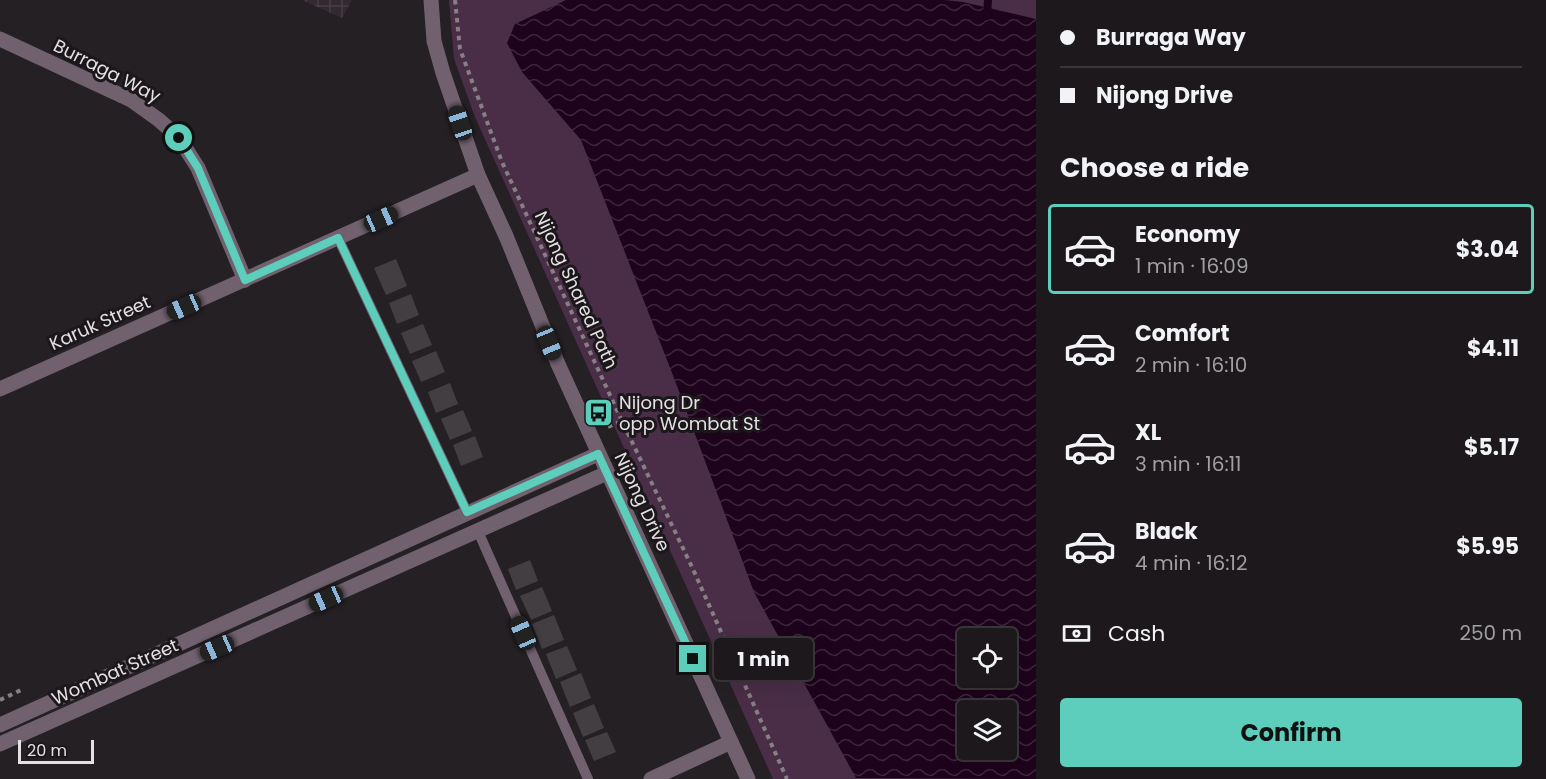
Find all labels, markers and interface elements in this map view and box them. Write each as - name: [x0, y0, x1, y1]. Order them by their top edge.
- text: Burraga Way: [1096, 22, 1246, 53]
- street label: Burraga Way: [49, 33, 165, 108]
- text: Nijong Drive: [1096, 80, 1233, 111]
- car: [446, 103, 474, 143]
- route start: [165, 124, 192, 151]
- text: Choose a ride: [1060, 149, 1249, 186]
- car: [361, 203, 401, 235]
- street label: Nijong Shared Path: [529, 207, 624, 373]
- text: Economy: [1135, 219, 1240, 250]
- icon: car: [1063, 222, 1117, 276]
- text: $3.04: [1456, 234, 1519, 265]
- text: 1 min · 16:09: [1135, 252, 1249, 280]
- street label: Karuk Street: [45, 289, 154, 356]
- car: [164, 291, 204, 323]
- text: Comfort: [1135, 318, 1229, 349]
- icon: car: [1063, 321, 1117, 375]
- car: [534, 323, 564, 363]
- text: $4.11: [1467, 333, 1519, 364]
- text: 2 min · 16:10: [1135, 351, 1247, 379]
- place label: Nijong Dr opp Wombat St: [619, 390, 760, 436]
- bus stop icon: Nijong Dr opp Wombat St: [582, 397, 614, 429]
- text: XL: [1135, 417, 1161, 448]
- icon: car: [1063, 420, 1117, 474]
- text: $5.17: [1464, 432, 1519, 463]
- street label: Nijong Drive: [609, 448, 676, 555]
- text: 3 min · 16:11: [1135, 450, 1242, 478]
- text: Black: [1135, 516, 1198, 547]
- icon: car: [1063, 519, 1117, 573]
- text: $5.95: [1456, 531, 1519, 562]
- text: 4 min · 16:12: [1135, 549, 1247, 577]
- car: [306, 583, 346, 615]
- car: [507, 613, 539, 653]
- icon: cash: [1060, 617, 1093, 650]
- text: Cash: [1108, 618, 1165, 649]
- text: 250 m: [1459, 619, 1522, 647]
- map controls: [957, 628, 1017, 760]
- button: locate: [957, 628, 1017, 688]
- street label: Wombat Street: [48, 632, 182, 711]
- car: [197, 632, 237, 664]
- callout: 1 min: [714, 638, 813, 680]
- route end: [679, 645, 706, 672]
- text: 1 min: [737, 645, 790, 673]
- button: Confirm: [1060, 698, 1522, 767]
- button: layers: [957, 700, 1017, 760]
- scale bar: [18, 737, 94, 764]
- text: 20 m: [27, 739, 67, 762]

